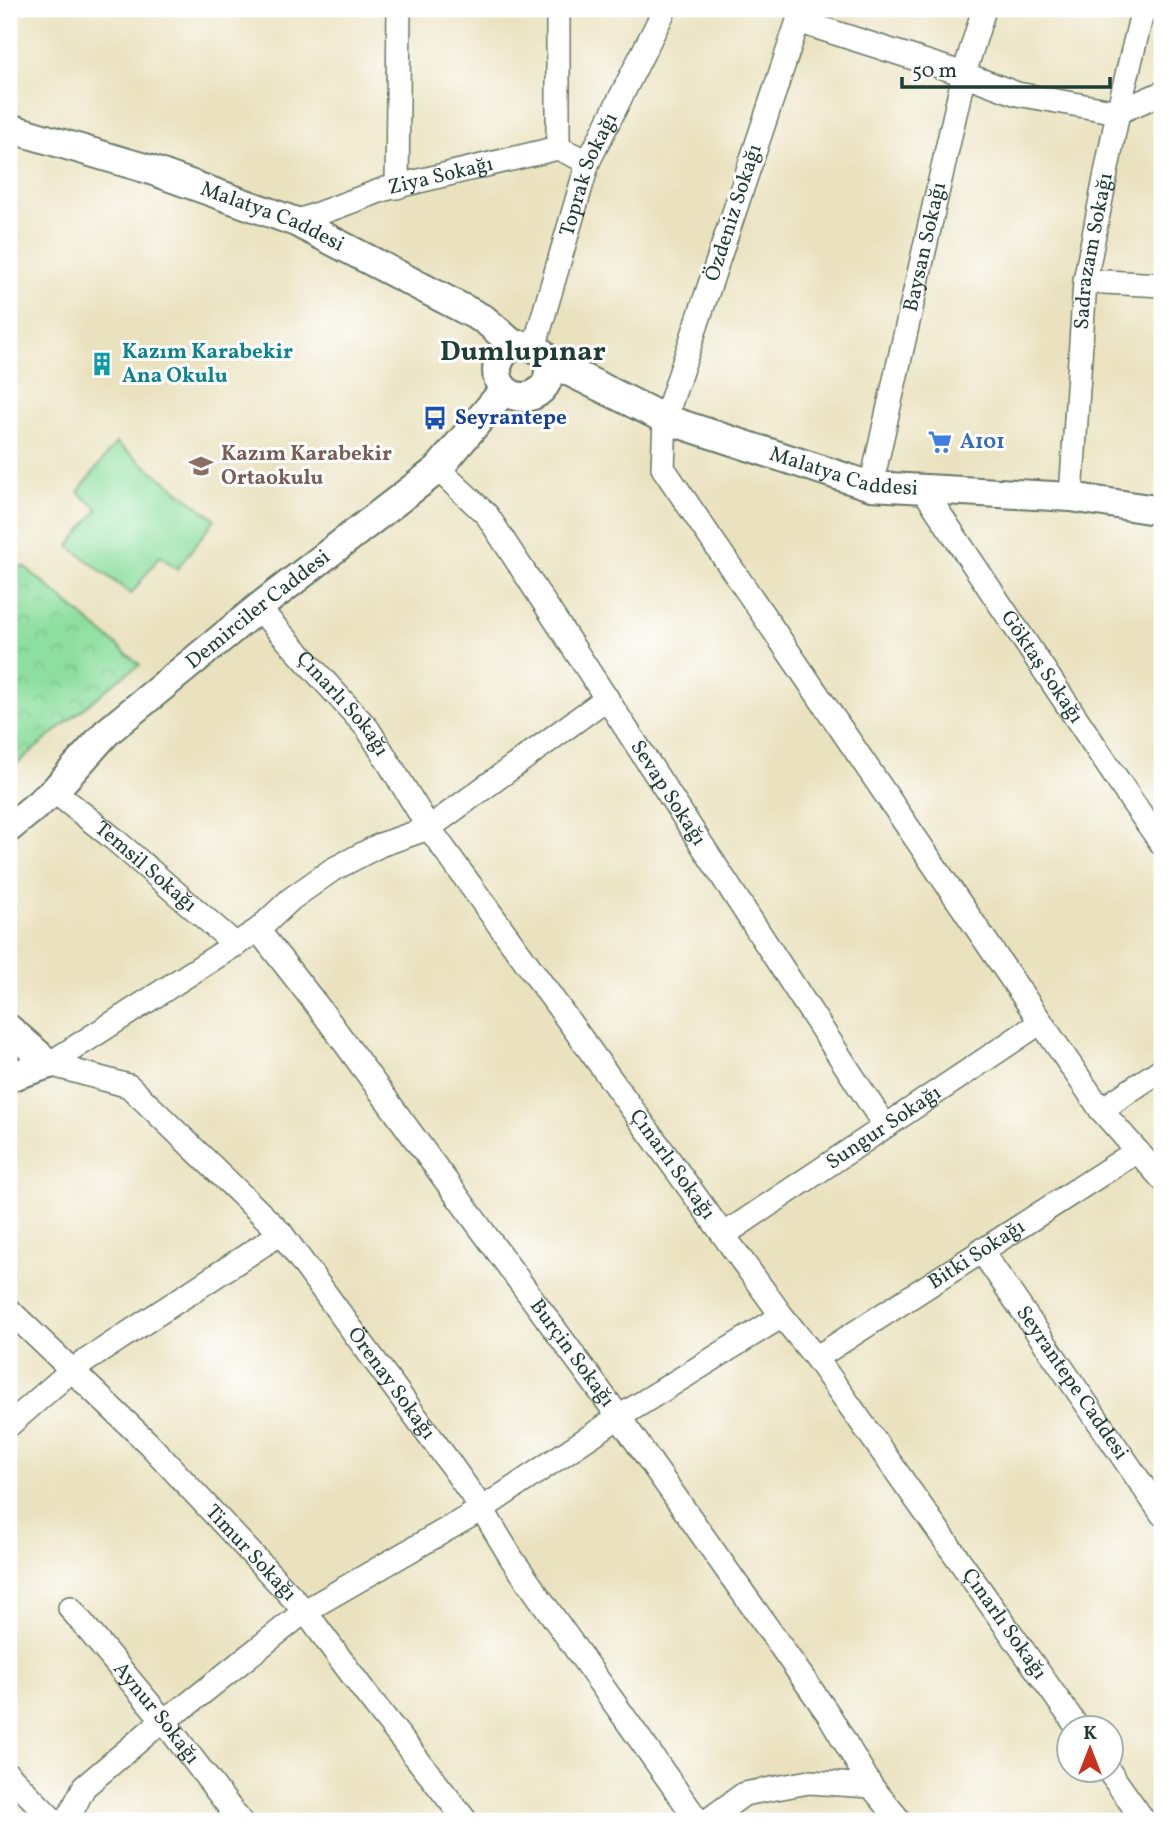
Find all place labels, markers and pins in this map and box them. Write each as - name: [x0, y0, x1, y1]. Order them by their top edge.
- place label: Kazım Karabekir Ana Okulu: [122, 338, 293, 391]
- building icon: Kazım Karabekir Ana Okulu: [88, 350, 116, 378]
- bus stop icon: Seyrantepe: [421, 404, 449, 432]
- place label: Seyrantepe: [455, 404, 567, 433]
- supermarket icon: A101: [926, 428, 954, 456]
- place label: A101: [960, 428, 1005, 457]
- place label: Kazım Karabekir Ortaokulu: [221, 440, 392, 493]
- school or university icon: Kazım Karabekir Ortaokulu: [187, 452, 215, 480]

